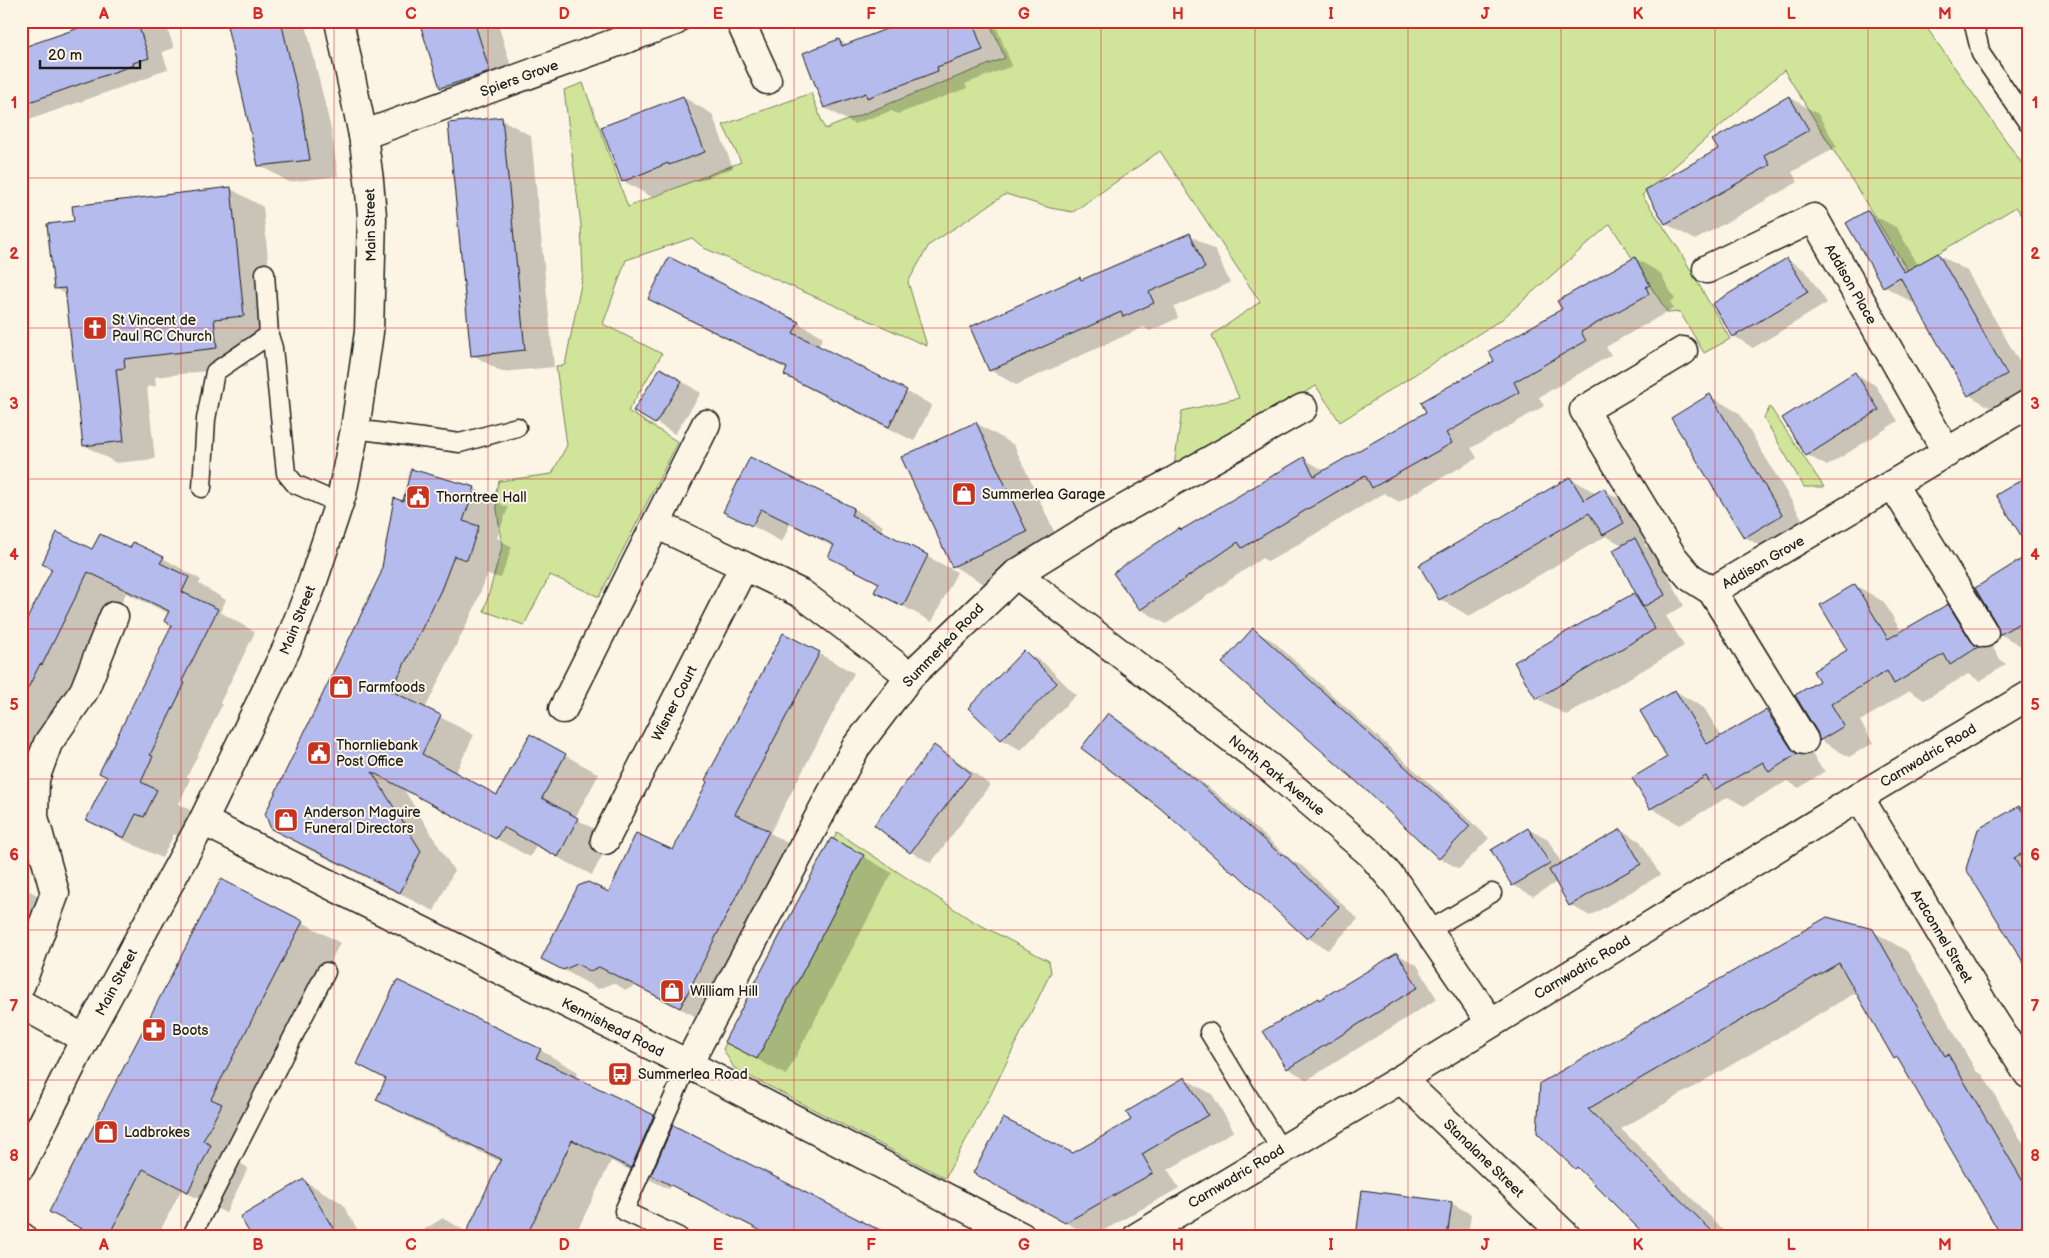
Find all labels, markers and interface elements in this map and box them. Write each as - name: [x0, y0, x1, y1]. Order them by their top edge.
- text: A: [98, 5, 109, 24]
- text: B: [252, 5, 264, 24]
- text: C: [405, 5, 417, 24]
- text: D: [558, 5, 570, 24]
- text: E: [713, 5, 723, 24]
- text: F: [866, 5, 876, 24]
- text: G: [1018, 5, 1030, 24]
- text: H: [1172, 5, 1184, 24]
- text: I: [1328, 5, 1334, 24]
- text: J: [1481, 5, 1490, 24]
- text: K: [1633, 5, 1644, 24]
- text: L: [1786, 5, 1796, 24]
- text: M: [1938, 5, 1952, 24]
- scale bar: [40, 38, 140, 70]
- text: 20 m: [48, 46, 82, 65]
- street label: Spiers Grove: [478, 56, 561, 100]
- text: 1: [11, 94, 17, 113]
- text: 1: [2032, 94, 2038, 113]
- street label: Main Street: [361, 188, 380, 262]
- street label: Addison Place: [1821, 241, 1880, 327]
- text: 2: [9, 245, 19, 264]
- text: 2: [2030, 245, 2040, 264]
- place label: St Vincent de Paul RC Church: [112, 312, 212, 345]
- church icon: St Vincent de Paul RC Church: [82, 315, 108, 341]
- text: 3: [9, 395, 19, 414]
- text: 3: [2030, 395, 2040, 414]
- shop icon: Summerlea Garage: [951, 481, 977, 507]
- public building icon: Thorntree Hall: [405, 484, 431, 510]
- place label: Summerlea Garage: [982, 486, 1105, 503]
- place label: Thorntree Hall: [436, 489, 527, 506]
- street label: Addison Grove: [1719, 532, 1807, 593]
- text: 4: [9, 546, 19, 565]
- text: 4: [2030, 546, 2040, 565]
- street label: Main Street: [276, 582, 319, 657]
- street label: Summerlea Road: [899, 600, 988, 691]
- street label: Wisner Court: [648, 662, 701, 744]
- shop icon: Farmfoods: [328, 674, 354, 700]
- place label: Farmfoods: [358, 679, 425, 696]
- text: 5: [9, 696, 19, 715]
- text: 5: [2030, 696, 2040, 715]
- street label: Carnwadric Road: [1877, 720, 1980, 791]
- street label: North Park Avenue: [1225, 732, 1328, 819]
- place label: Thornliebank Post Office: [336, 737, 418, 770]
- public building icon: Thornliebank Post Office: [306, 740, 332, 766]
- place label: Anderson Maguire Funeral Directors: [304, 804, 421, 837]
- shop icon: Anderson Maguire Funeral Directors: [273, 807, 299, 833]
- text: 6: [9, 846, 19, 865]
- text: 6: [2030, 846, 2040, 865]
- street label: Ardconnel Street: [1907, 886, 1976, 987]
- street label: Carnwadric Road: [1531, 932, 1634, 1003]
- street label: Main Street: [92, 945, 141, 1019]
- shop icon: William Hill: [659, 978, 685, 1004]
- place label: William Hill: [690, 983, 758, 1000]
- street label: Kennishead Road: [559, 994, 667, 1061]
- text: 7: [10, 997, 19, 1016]
- text: 7: [2031, 997, 2040, 1016]
- pharmacy icon: Boots: [141, 1017, 167, 1043]
- place label: Boots: [172, 1022, 208, 1039]
- bus stop icon: Summerlea Road: [607, 1061, 633, 1087]
- place label: Summerlea Road: [638, 1066, 748, 1083]
- street label: Stanalane Street: [1440, 1116, 1528, 1201]
- shop icon: Ladbrokes: [93, 1119, 119, 1145]
- place label: Ladbrokes: [124, 1124, 190, 1141]
- street label: Carnwadric Road: [1185, 1141, 1288, 1212]
- text: 8: [9, 1147, 19, 1166]
- text: 8: [2030, 1147, 2040, 1166]
- text: A: [98, 1236, 109, 1255]
- text: B: [252, 1236, 264, 1255]
- text: C: [405, 1236, 417, 1255]
- text: D: [558, 1236, 570, 1255]
- text: E: [713, 1236, 723, 1255]
- text: F: [866, 1236, 876, 1255]
- text: G: [1018, 1236, 1030, 1255]
- text: H: [1172, 1236, 1184, 1255]
- text: I: [1328, 1236, 1334, 1255]
- text: J: [1481, 1236, 1490, 1255]
- text: K: [1633, 1236, 1644, 1255]
- text: L: [1786, 1236, 1796, 1255]
- text: M: [1938, 1236, 1952, 1255]

